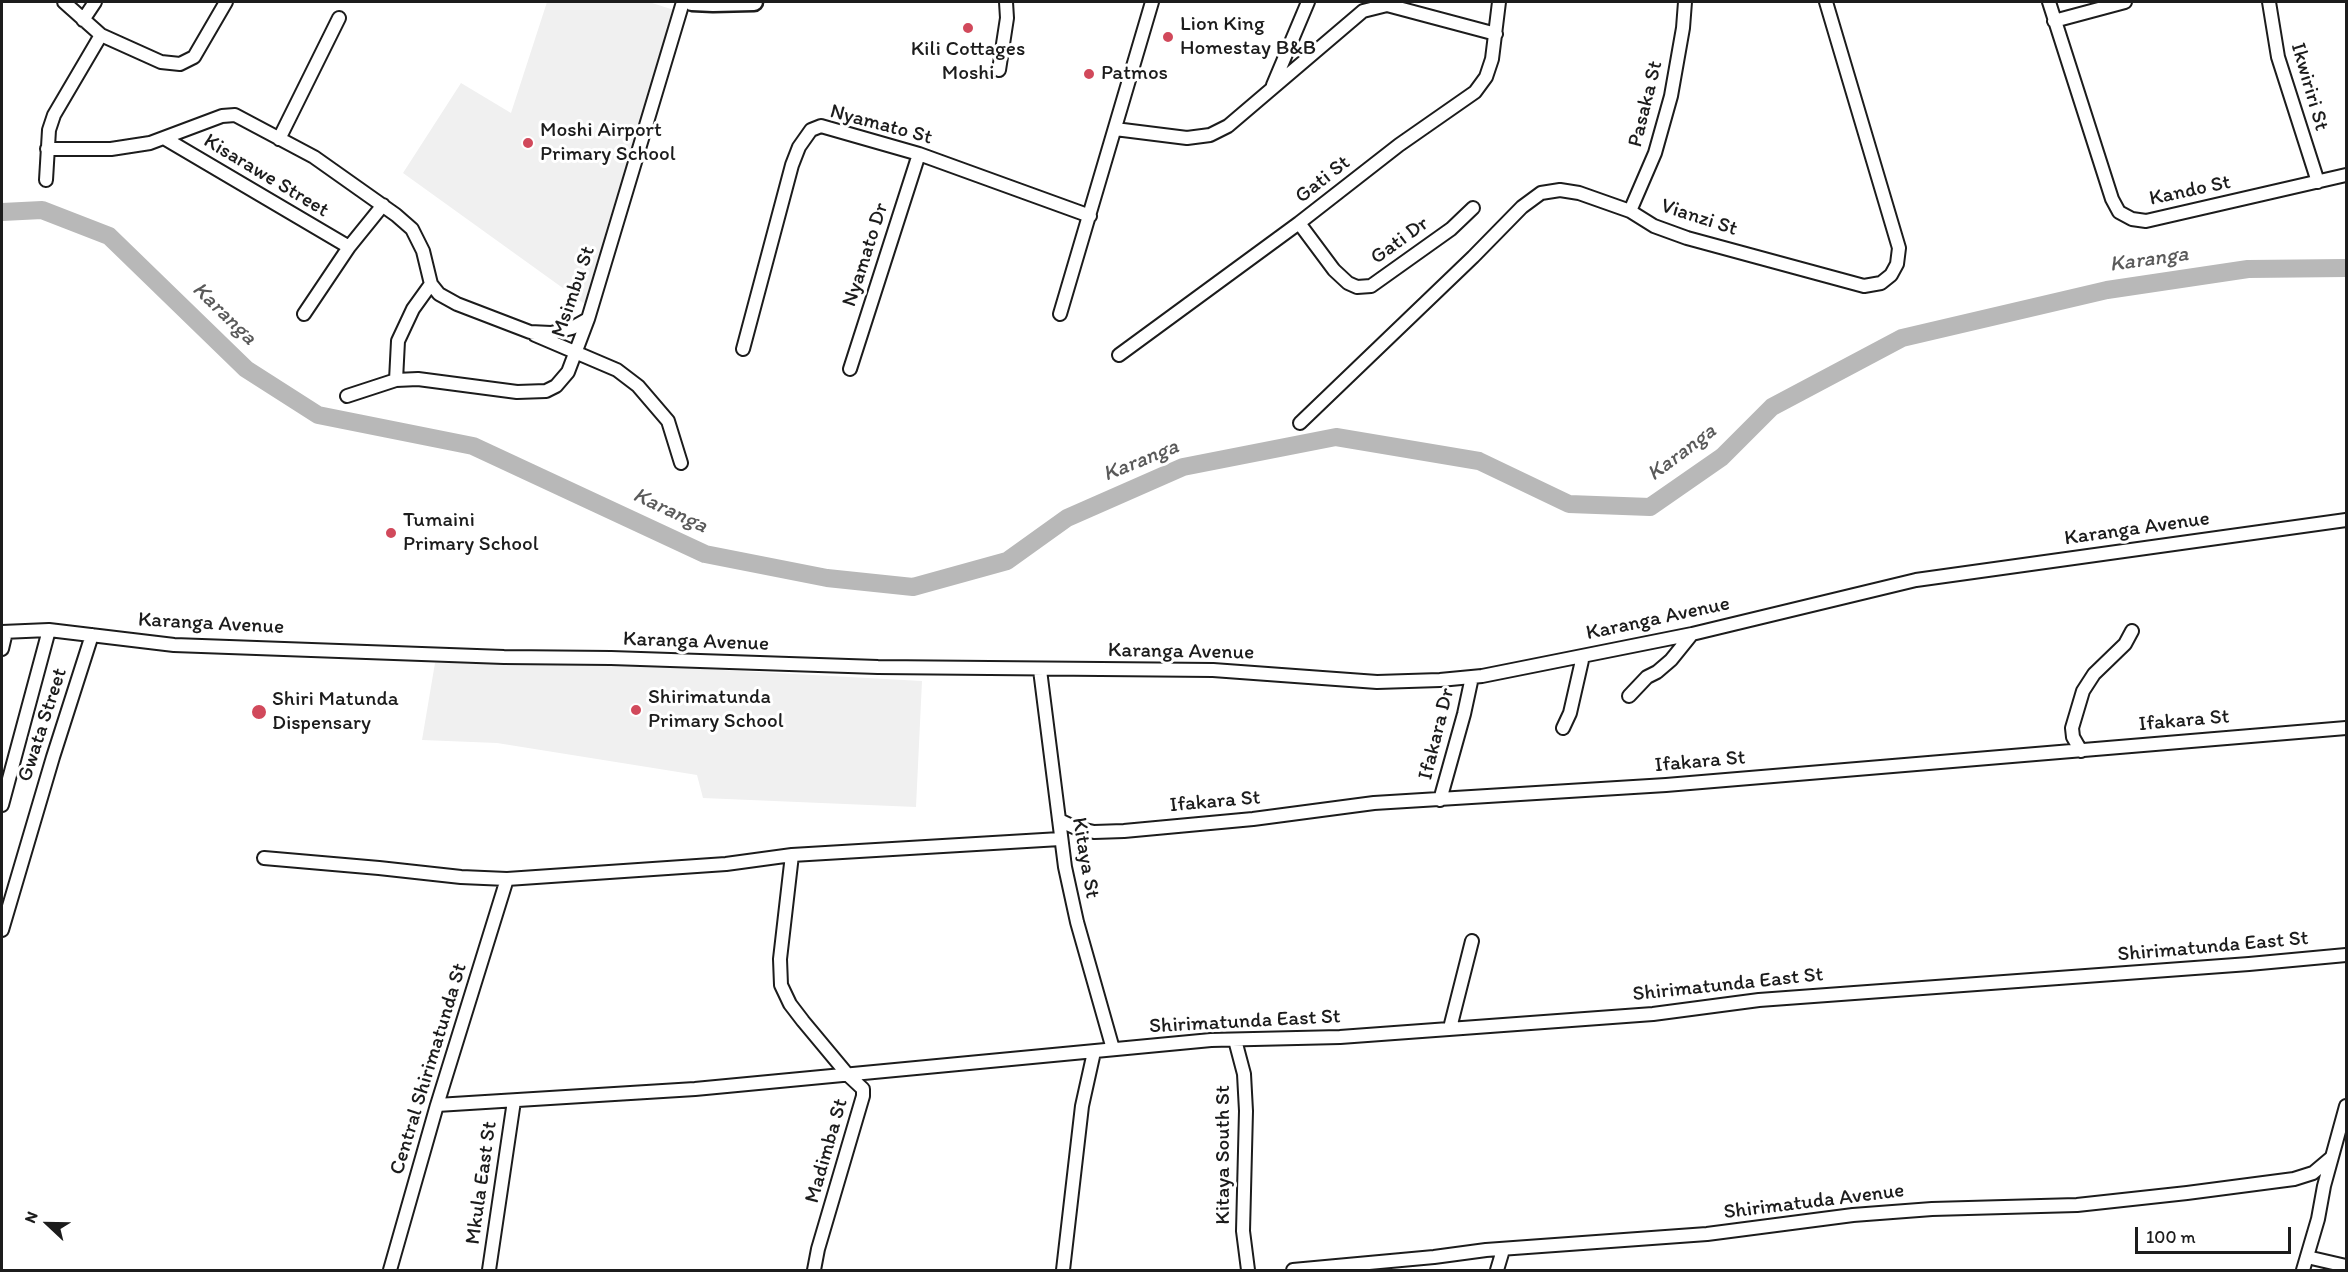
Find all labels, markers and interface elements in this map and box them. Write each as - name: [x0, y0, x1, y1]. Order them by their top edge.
- place label: Lion King Homestay B&B: [1180, 12, 1316, 62]
- marker: Kili Cottages Moshi: [961, 21, 975, 35]
- marker: Lion King Homestay B&B: [1161, 30, 1175, 44]
- place label: Kili Cottages Moshi: [911, 37, 1025, 87]
- street label: Ikwiriri St: [2284, 40, 2334, 134]
- street label: Pasaka St: [1623, 58, 1669, 150]
- place label: Patmos: [1101, 61, 1168, 87]
- marker: Patmos: [1082, 67, 1096, 81]
- street label: Nyamato St: [827, 99, 935, 151]
- place label: Moshi Airport Primary School: [540, 118, 676, 168]
- street label: Kisarawe Street: [199, 129, 333, 223]
- marker: Moshi Airport Primary School: [521, 136, 535, 150]
- street label: Gati St: [1290, 151, 1356, 209]
- street label: Kando St: [2147, 170, 2233, 212]
- street label: Vianzi St: [1657, 194, 1741, 242]
- street label: Nyamato Dr: [837, 200, 895, 310]
- street label: Gati Dr: [1366, 212, 1434, 270]
- water label: Karanga: [2108, 241, 2190, 279]
- street label: Msimbu St: [547, 243, 601, 341]
- water label: Karanga: [186, 277, 262, 351]
- water label: Karanga: [1642, 419, 1722, 487]
- water label: Karanga: [1099, 434, 1183, 488]
- water label: Karanga: [628, 482, 712, 540]
- street label: Karanga Avenue: [2063, 506, 2211, 552]
- place label: Tumaini Primary School: [403, 508, 539, 558]
- marker: Tumaini Primary School: [384, 526, 398, 540]
- street label: Karanga Avenue: [1584, 591, 1732, 647]
- street label: Karanga Avenue: [137, 608, 285, 640]
- street label: Karanga Avenue: [622, 627, 770, 657]
- street label: Karanga Avenue: [1108, 638, 1254, 666]
- street label: Gwata Street: [13, 665, 73, 785]
- place label: Shirimatunda Primary School: [648, 685, 784, 735]
- street label: Ifakara Dr: [1413, 686, 1461, 782]
- place label: Shiri Matunda Dispensary: [272, 687, 399, 737]
- marker: Shiri Matunda Dispensary: [250, 703, 268, 721]
- marker: Shirimatunda Primary School: [629, 703, 643, 717]
- street label: Ifakara St: [2138, 704, 2230, 738]
- street label: Ifakara St: [1654, 745, 1746, 779]
- street label: Ifakara St: [1169, 785, 1261, 819]
- street label: Kitaya St: [1065, 815, 1105, 901]
- street label: Shirimatunda East St: [2116, 926, 2310, 968]
- street label: Central Shirimatunda St: [385, 960, 473, 1178]
- street label: Shirimatunda East St: [1631, 962, 1825, 1008]
- street label: Shirimatunda East St: [1149, 1004, 1341, 1040]
- street label: Kitaya South St: [1211, 1085, 1237, 1225]
- street label: Madimba St: [800, 1096, 854, 1206]
- street label: Mkula East St: [461, 1120, 503, 1246]
- street label: Shirimatuda Avenue: [1722, 1178, 1906, 1226]
- north arrow: [18, 1194, 78, 1254]
- text: N: [20, 1208, 42, 1226]
- scale bar: [2138, 1215, 2294, 1253]
- text: 100 m: [2146, 1226, 2196, 1248]

